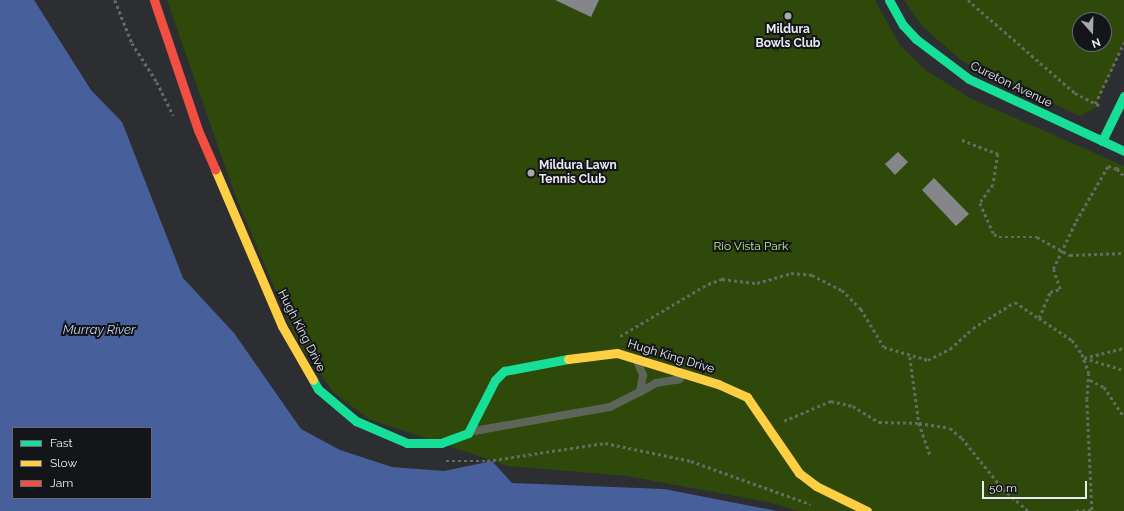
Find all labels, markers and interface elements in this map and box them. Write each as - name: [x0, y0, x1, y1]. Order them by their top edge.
- marker: Mildura Bowls Club: [783, 11, 793, 21]
- north arrow: [1072, 12, 1112, 52]
- place label: Mildura Bowls Club: [756, 23, 820, 51]
- text: N: [1090, 35, 1102, 50]
- street label: Cureton Avenue: [968, 59, 1054, 111]
- place label: Mildura Lawn Tennis Club: [539, 159, 617, 187]
- marker: Mildura Lawn Tennis Club: [526, 168, 536, 178]
- park label: Rio Vista Park: [713, 240, 789, 254]
- street label: Hugh King Drive: [274, 288, 328, 374]
- water label: Murray River: [63, 322, 135, 338]
- street label: Hugh King Drive: [626, 337, 716, 377]
- legend: [12, 427, 152, 499]
- text: Fast: [50, 436, 73, 450]
- text: Slow: [50, 456, 77, 470]
- scale bar: [984, 473, 1089, 499]
- text: Jam: [50, 476, 73, 490]
- text: 50 m: [989, 481, 1017, 495]

